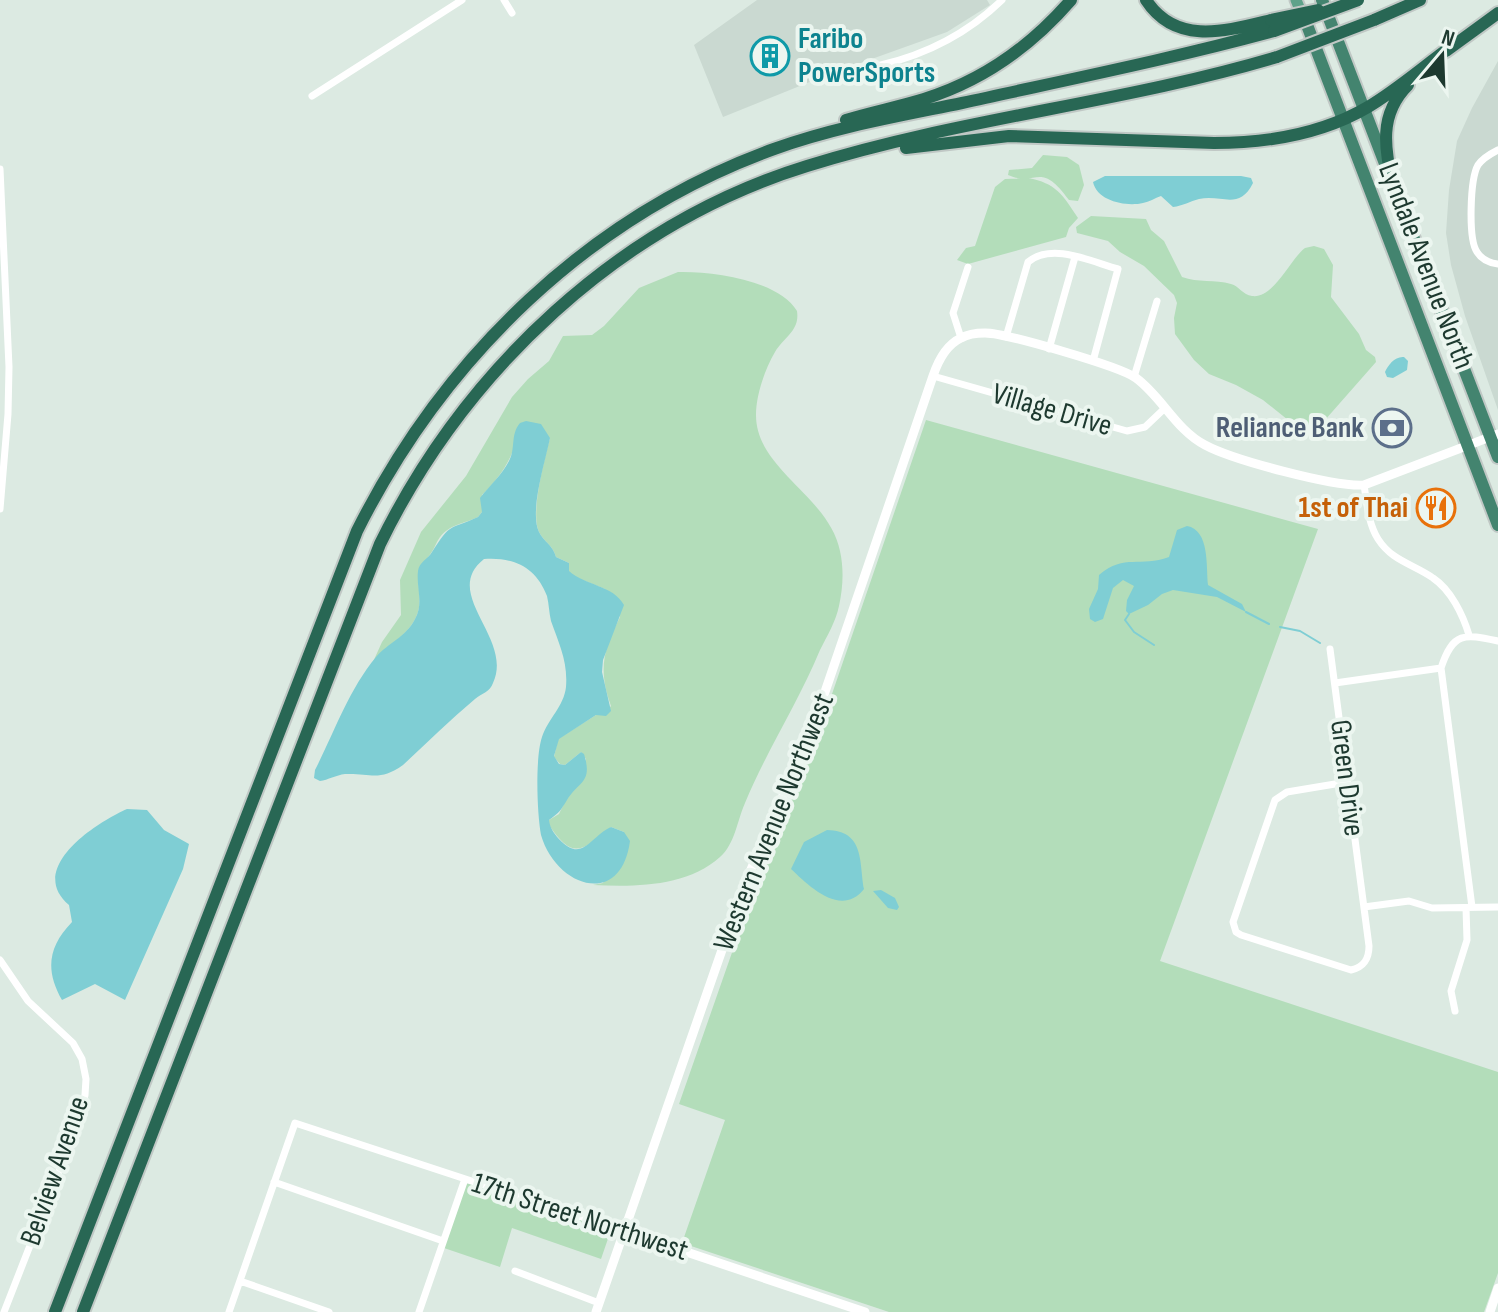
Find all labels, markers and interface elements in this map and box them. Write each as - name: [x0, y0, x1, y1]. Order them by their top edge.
- north arrow: [1402, 16, 1482, 96]
- place label: Faribo PowerSports: [798, 21, 935, 91]
- text: N: [1438, 24, 1458, 53]
- building icon: Faribo PowerSports: [749, 35, 791, 77]
- street label: Lyndale Avenue North: [1370, 158, 1482, 374]
- street label: Village Drive: [988, 376, 1116, 444]
- bank icon: Reliance Bank: [1371, 407, 1413, 449]
- place label: Reliance Bank: [1216, 410, 1364, 446]
- restaurant icon: 1st of Thai: [1415, 487, 1457, 529]
- place label: 1st of Thai: [1299, 490, 1408, 526]
- street label: Western Avenue Northwest: [706, 688, 842, 956]
- street label: Green Drive: [1322, 718, 1372, 838]
- street label: Belview Avenue: [13, 1092, 97, 1250]
- street label: 17th Street Northwest: [467, 1165, 693, 1269]

